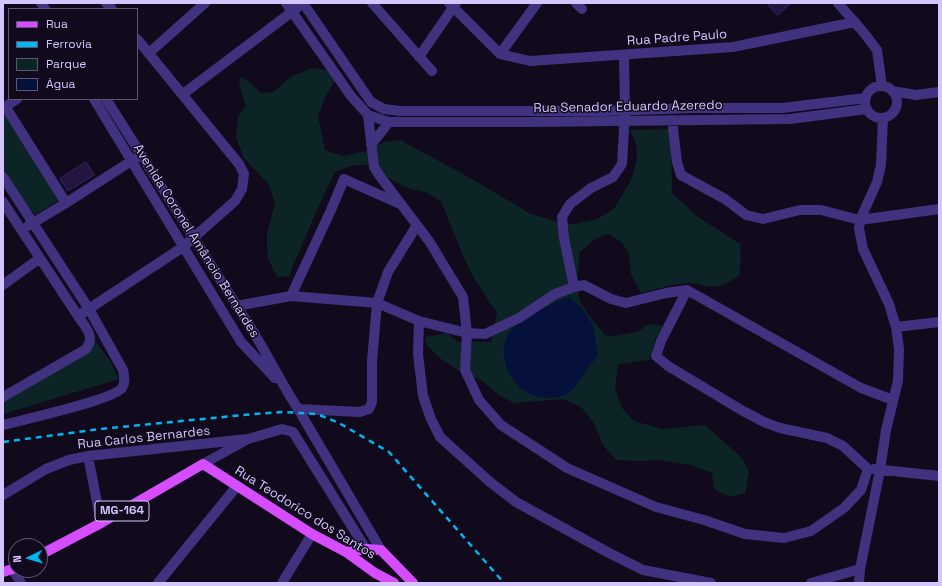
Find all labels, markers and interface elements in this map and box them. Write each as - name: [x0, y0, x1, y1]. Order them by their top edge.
- legend: [8, 8, 138, 100]
- text: Rua: [46, 16, 68, 32]
- street label: Rua Padre Paulo: [626, 27, 728, 49]
- text: Ferrovia: [46, 36, 92, 52]
- text: Parque: [46, 56, 86, 72]
- text: Água: [46, 76, 76, 92]
- street label: Rua Senador Eduardo Azeredo: [533, 98, 723, 116]
- street label: Avenida Coronel Amâncio Bernardes: [130, 141, 262, 341]
- street label: Rua Carlos Bernardes: [77, 423, 211, 453]
- street label: Rua Teodorico dos Santos: [232, 463, 378, 563]
- road number: MG-164: [95, 501, 149, 521]
- north arrow: [8, 538, 48, 578]
- text: N: [10, 555, 24, 563]

